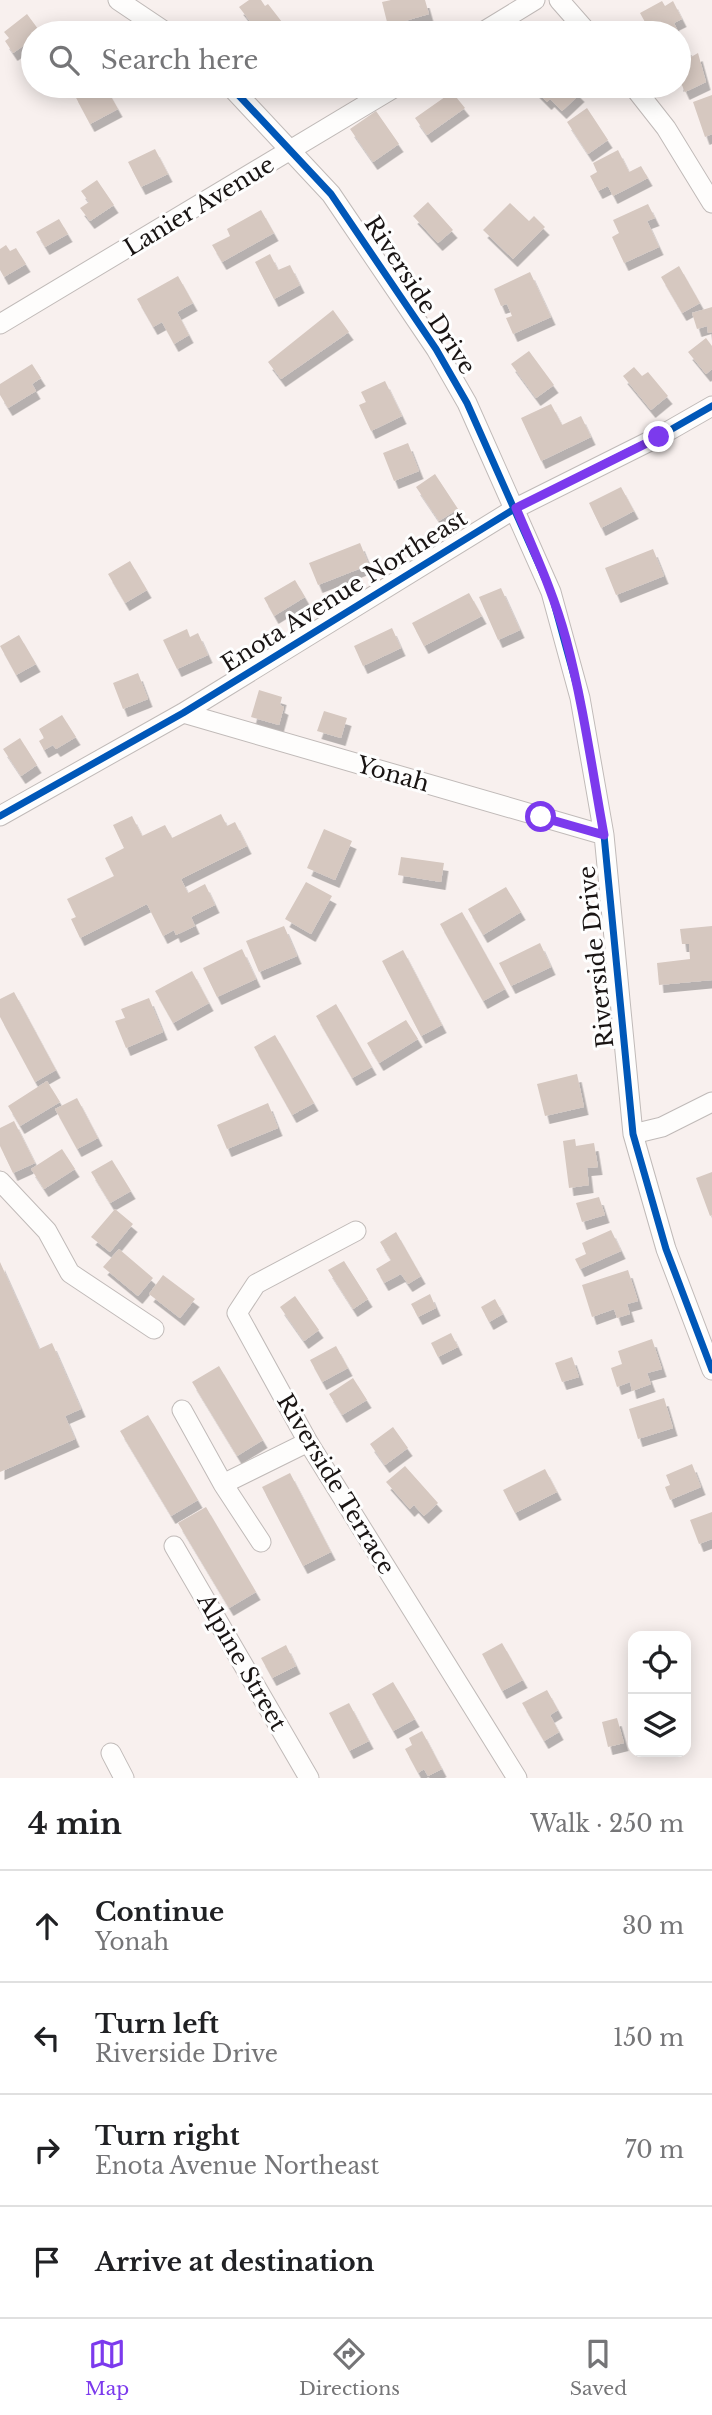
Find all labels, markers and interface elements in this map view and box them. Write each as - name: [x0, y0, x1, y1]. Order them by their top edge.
- search box: [21, 21, 691, 98]
- icon: search: [45, 41, 83, 79]
- text: Search here: [101, 44, 258, 76]
- street label: Lanier Avenue: [119, 150, 279, 262]
- street label: Riverside Drive: [358, 211, 482, 379]
- route end: [643, 421, 674, 452]
- street label: Enota Avenue Northeast: [216, 504, 472, 678]
- street label: Yonah: [353, 750, 433, 798]
- route start: [525, 801, 556, 832]
- street label: Riverside Drive: [573, 865, 619, 1049]
- street label: Riverside Terrace: [271, 1389, 401, 1579]
- street label: Alpine Street: [191, 1588, 293, 1736]
- map controls: [628, 1631, 691, 1757]
- button: locate: [628, 1631, 691, 1694]
- button: layers: [628, 1694, 691, 1757]
- text: 4 min: [28, 1805, 122, 1842]
- text: Walk · 250 m: [530, 1810, 684, 1838]
- text: Continue: [95, 1896, 224, 1928]
- icon: ahead: [28, 1907, 66, 1945]
- text: 30 m: [622, 1912, 684, 1940]
- text: Yonah: [95, 1928, 169, 1956]
- text: Turn left: [95, 2008, 219, 2040]
- icon: left: [28, 2019, 66, 2057]
- text: 150 m: [613, 2024, 684, 2052]
- text: Riverside Drive: [95, 2040, 278, 2068]
- text: Turn right: [95, 2120, 240, 2152]
- icon: right: [28, 2131, 66, 2169]
- text: 70 m: [625, 2136, 684, 2164]
- text: Enota Avenue Northeast: [95, 2152, 379, 2180]
- icon: arrive: [28, 2243, 66, 2281]
- text: Arrive at destination: [95, 2246, 375, 2278]
- tab: Map: [85, 2335, 129, 2400]
- tab: Directions: [299, 2335, 400, 2400]
- tab: Saved: [570, 2335, 627, 2400]

